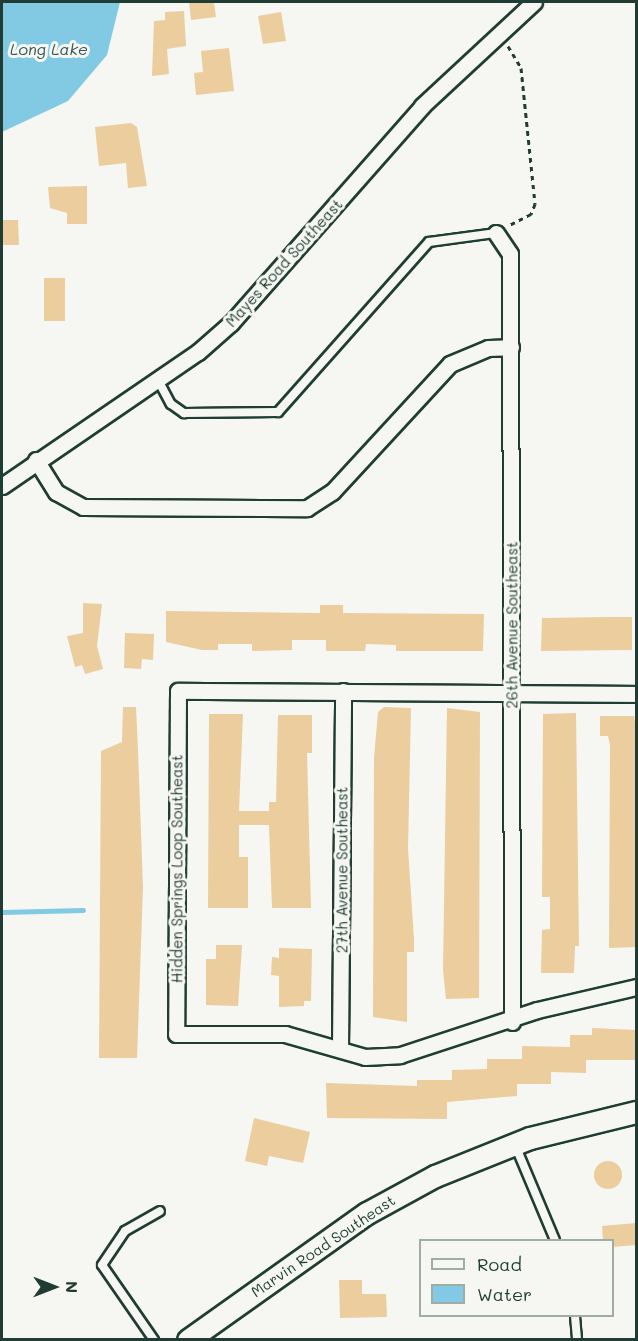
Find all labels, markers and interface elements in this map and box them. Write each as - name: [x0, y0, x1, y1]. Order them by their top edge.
- water label: Long Lake: [10, 39, 88, 59]
- street label: Mayes Road Southeast: [222, 195, 346, 331]
- street label: 26th Avenue Southeast: [503, 541, 521, 709]
- street label: Hidden Springs Loop Southeast: [168, 755, 186, 983]
- street label: 27th Avenue Southeast: [333, 787, 351, 953]
- street label: Marvin Road Southeast: [248, 1191, 398, 1301]
- legend: [419, 1239, 614, 1317]
- text: Road: [477, 1252, 522, 1276]
- north arrow: [24, 1257, 84, 1317]
- text: N: [62, 1281, 83, 1293]
- text: Water: [477, 1282, 532, 1306]

